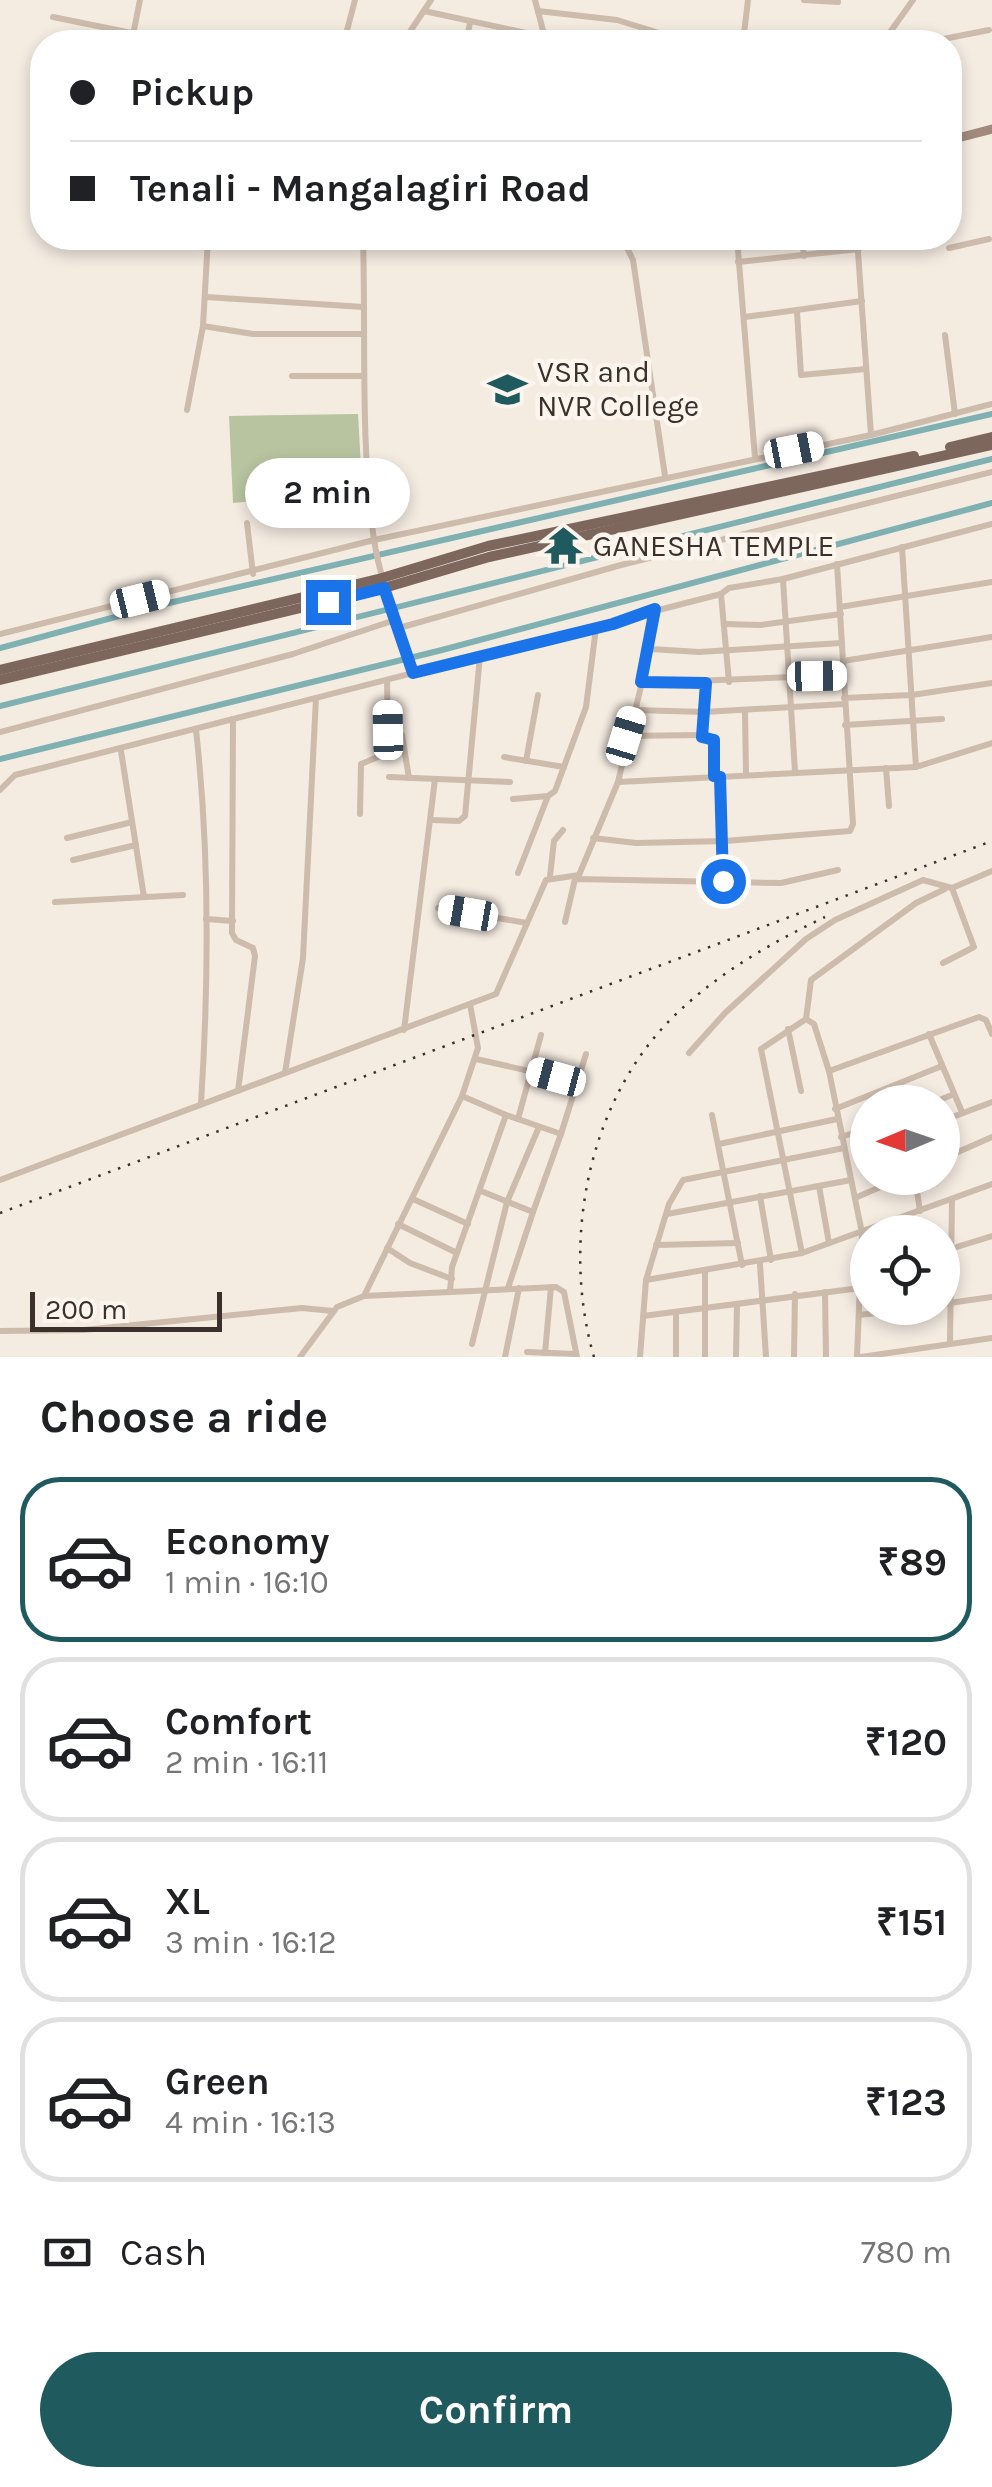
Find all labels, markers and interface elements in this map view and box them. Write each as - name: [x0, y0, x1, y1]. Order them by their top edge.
- text: Pickup: [130, 70, 254, 115]
- text: Tenali - Mangalagiri Road: [130, 166, 591, 211]
- place label: VSR and NVR College: [537, 354, 699, 424]
- school or university icon: VSR and NVR College: [486, 368, 528, 410]
- car: [762, 430, 826, 470]
- callout: 2 min: [245, 457, 410, 527]
- text: 2 min: [283, 474, 372, 511]
- temple icon: GANESHA TEMPLE: [542, 525, 584, 567]
- place label: GANESHA TEMPLE: [593, 528, 834, 564]
- car: [107, 577, 173, 621]
- route end: [306, 580, 351, 625]
- car: [787, 660, 847, 692]
- car: [372, 700, 404, 760]
- car: [603, 703, 649, 769]
- route start: [701, 859, 746, 904]
- car: [436, 893, 500, 933]
- car: [523, 1055, 589, 1099]
- north arrow: [850, 1085, 960, 1195]
- map controls: [850, 1085, 960, 1325]
- button: locate: [850, 1215, 960, 1325]
- scale bar: [30, 1287, 222, 1332]
- text: 200 m: [45, 1293, 127, 1326]
- text: Choose a ride: [40, 1391, 328, 1443]
- icon: car: [45, 1515, 135, 1605]
- text: Economy: [165, 1519, 329, 1564]
- text: ₹89: [878, 1540, 947, 1585]
- text: 1 min · 16:10: [165, 1564, 329, 1601]
- icon: car: [45, 1695, 135, 1785]
- text: Comfort: [165, 1699, 312, 1744]
- text: ₹120: [865, 1720, 947, 1765]
- text: 2 min · 16:11: [165, 1744, 328, 1781]
- icon: car: [45, 1875, 135, 1965]
- text: XL: [165, 1879, 210, 1924]
- text: ₹151: [876, 1900, 947, 1945]
- text: 3 min · 16:12: [165, 1924, 337, 1961]
- icon: car: [45, 2055, 135, 2145]
- text: Green: [165, 2059, 270, 2104]
- text: ₹123: [865, 2080, 947, 2125]
- text: 4 min · 16:13: [165, 2104, 336, 2141]
- icon: cash: [40, 2225, 95, 2280]
- text: Cash: [120, 2230, 207, 2275]
- text: 780 m: [861, 2234, 952, 2271]
- button: Confirm: [40, 2352, 952, 2467]

